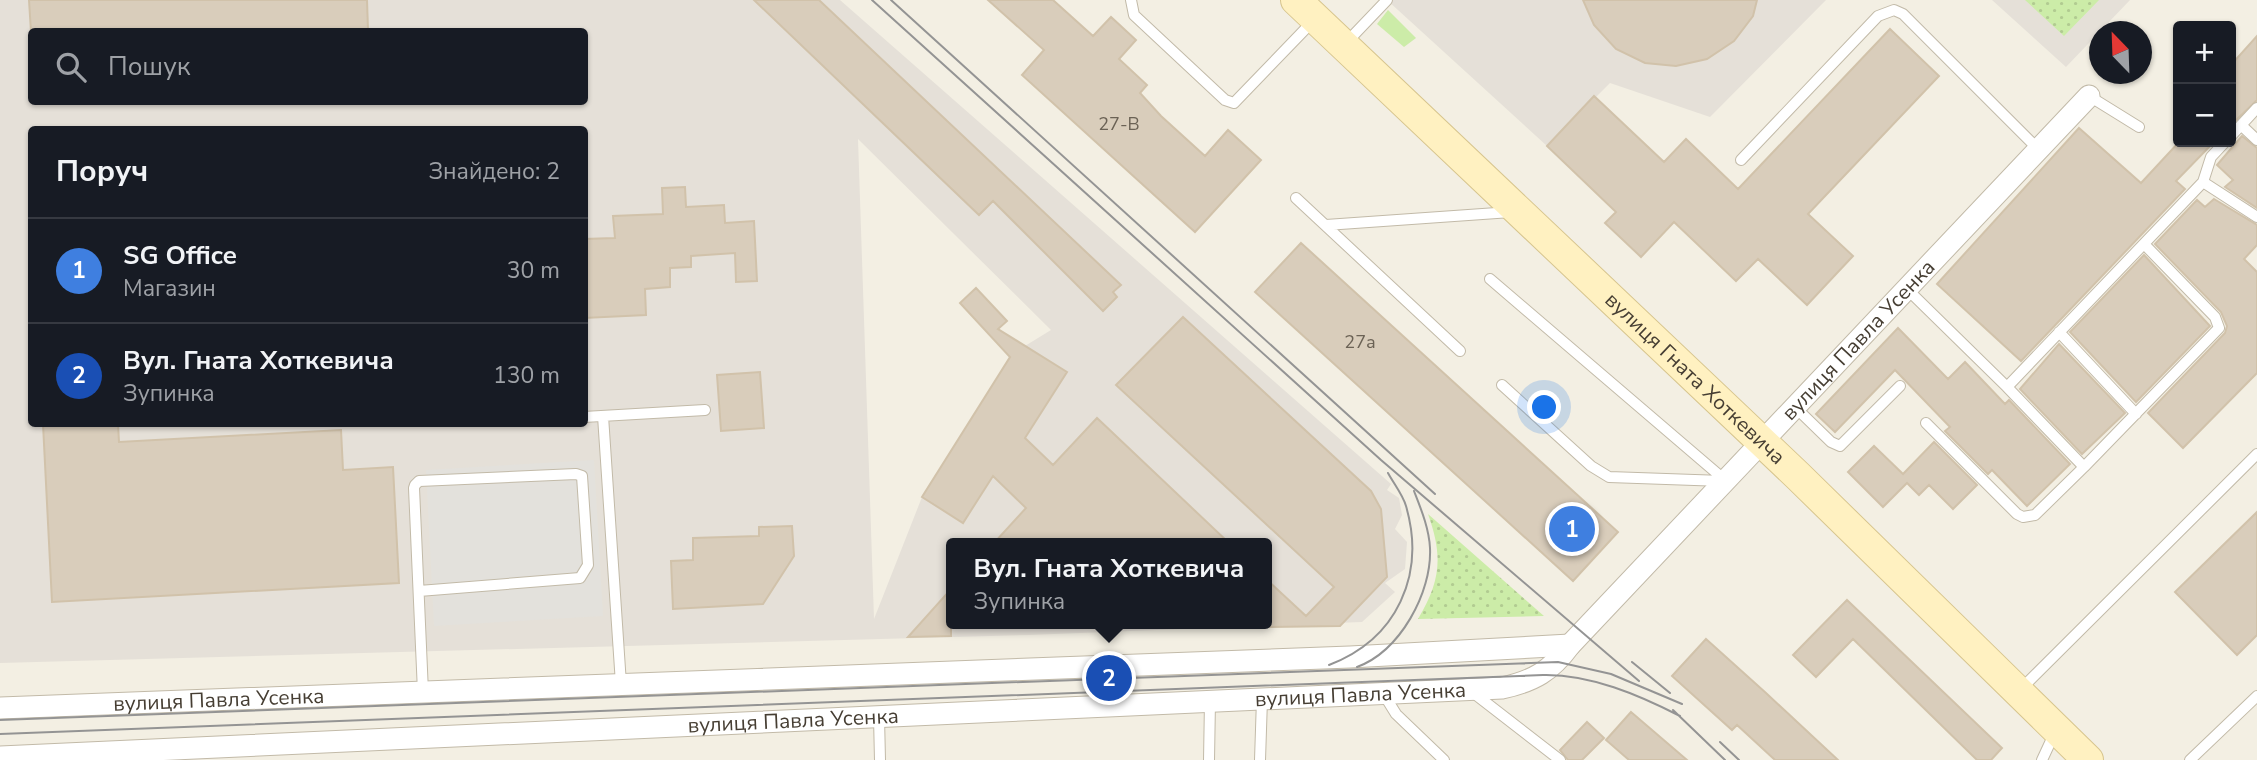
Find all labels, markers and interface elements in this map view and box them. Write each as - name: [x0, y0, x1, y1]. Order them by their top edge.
- north arrow: [2089, 21, 2152, 84]
- map controls: [2173, 21, 2236, 147]
- button: +: [2173, 21, 2236, 84]
- search box: [28, 28, 588, 105]
- icon: search: [52, 48, 90, 86]
- text: Пошук: [108, 49, 190, 84]
- button: −: [2173, 84, 2236, 147]
- house number: 27-В: [1098, 112, 1140, 136]
- text: Поруч: [56, 151, 148, 192]
- text: Знайдено: 2: [428, 156, 560, 187]
- text: SG Office: [123, 238, 237, 273]
- street label: вулиця Павла Усенка: [1776, 254, 1941, 426]
- text: 1: [72, 255, 86, 286]
- text: 30 m: [507, 255, 560, 286]
- text: Магазин: [123, 273, 216, 304]
- street label: вулиця Гната Хоткевича: [1599, 286, 1791, 471]
- house number: 27а: [1344, 330, 1376, 354]
- text: Вул. Гната Хоткевича: [123, 343, 394, 378]
- text: 2: [72, 360, 86, 391]
- text: 130 m: [493, 360, 560, 391]
- text: Зупинка: [123, 378, 215, 409]
- your location: [1527, 390, 1561, 424]
- pin: 1: [1549, 503, 1595, 555]
- popup: [946, 538, 1272, 629]
- text: Вул. Гната Хоткевича: [974, 551, 1244, 586]
- text: Зупинка: [974, 586, 1065, 617]
- pin: 2: [1086, 652, 1132, 704]
- street label: вулиця Павла Усенка: [1254, 676, 1467, 713]
- street label: вулиця Павла Усенка: [113, 682, 325, 718]
- street label: вулиця Павла Усенка: [687, 702, 899, 739]

